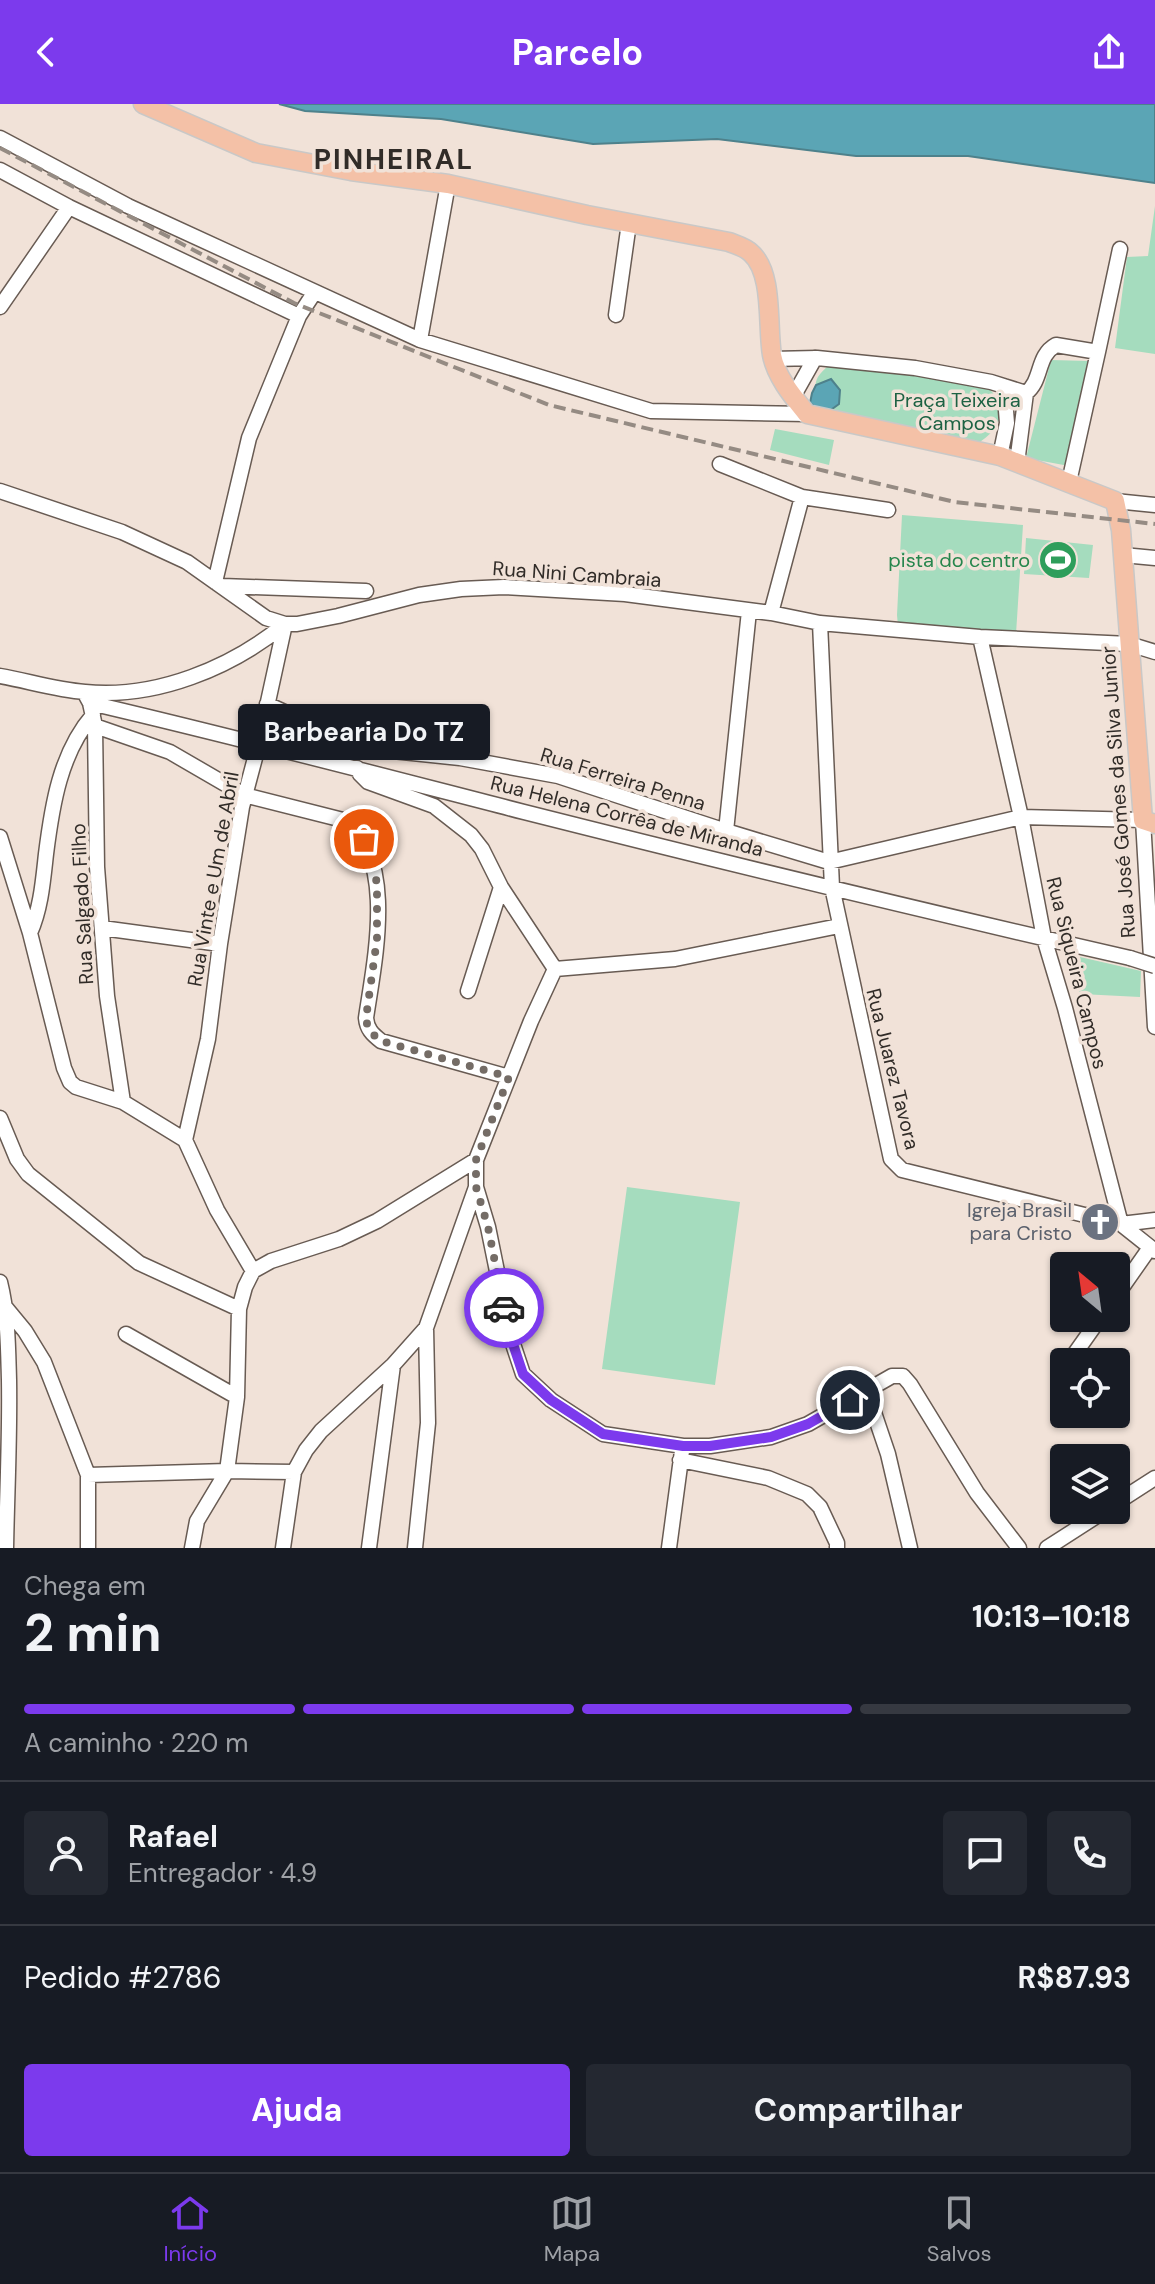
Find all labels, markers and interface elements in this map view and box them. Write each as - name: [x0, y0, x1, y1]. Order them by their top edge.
- text: Parcelo: [512, 29, 643, 76]
- icon: back: [24, 30, 68, 74]
- icon: share: [1087, 30, 1131, 74]
- district label: PINHEIRAL: [314, 141, 474, 178]
- park label: Praça Teixeira Campos: [893, 387, 1021, 436]
- sports icon: pista do centro: [1037, 539, 1079, 581]
- place label: pista do centro: [888, 547, 1030, 573]
- street label: Rua Nini Cambraia: [492, 555, 662, 593]
- street label: Rua José Gomes da Silva Junior: [1095, 645, 1141, 939]
- callout: Barbearia Do TZ: [238, 703, 490, 759]
- text: Barbearia Do TZ: [264, 715, 464, 749]
- street label: Rua Ferreira Penna: [537, 741, 709, 817]
- street label: Rua Vinte e Um de Abril: [181, 769, 245, 989]
- street label: Rua Helena Corrêa de Miranda: [488, 769, 766, 863]
- pin: [330, 805, 398, 873]
- icon: bag: [342, 817, 386, 861]
- street label: Rua Salgado Filho: [65, 823, 99, 985]
- street label: Rua Siqueira Campos: [1041, 874, 1113, 1072]
- street label: Rua Juarez Tavora: [860, 986, 926, 1152]
- place label: Igreja Brasil para Cristo: [967, 1197, 1072, 1246]
- church icon: Igreja Brasil para Cristo: [1079, 1201, 1121, 1243]
- north arrow: [1050, 1252, 1130, 1332]
- map controls: [1050, 1252, 1130, 1524]
- courier: [464, 1268, 544, 1348]
- icon: car: [482, 1286, 526, 1330]
- button: locate: [1050, 1348, 1130, 1428]
- pin: [816, 1366, 884, 1434]
- icon: home: [828, 1378, 872, 1422]
- button: layers: [1050, 1444, 1130, 1524]
- text: Chega em: [24, 1569, 146, 1603]
- text: 10:13–10:18: [972, 1597, 1131, 1636]
- text: 2 min: [24, 1599, 162, 1667]
- text: A caminho · 220 m: [24, 1726, 248, 1760]
- button: person: [24, 1811, 108, 1895]
- button: chat: [943, 1811, 1027, 1895]
- button: phone: [1047, 1811, 1131, 1895]
- text: Rafael: [128, 1817, 218, 1856]
- text: Entregador · 4.9: [128, 1856, 317, 1890]
- text: Pedido #2786: [24, 1958, 222, 1997]
- text: R$87.93: [1017, 1958, 1131, 1997]
- button: Ajuda: [24, 2064, 570, 2156]
- button: Compartilhar: [586, 2064, 1131, 2156]
- tab: Início: [163, 2191, 217, 2268]
- tab: Mapa: [544, 2191, 600, 2268]
- tab: Salvos: [927, 2191, 992, 2268]

